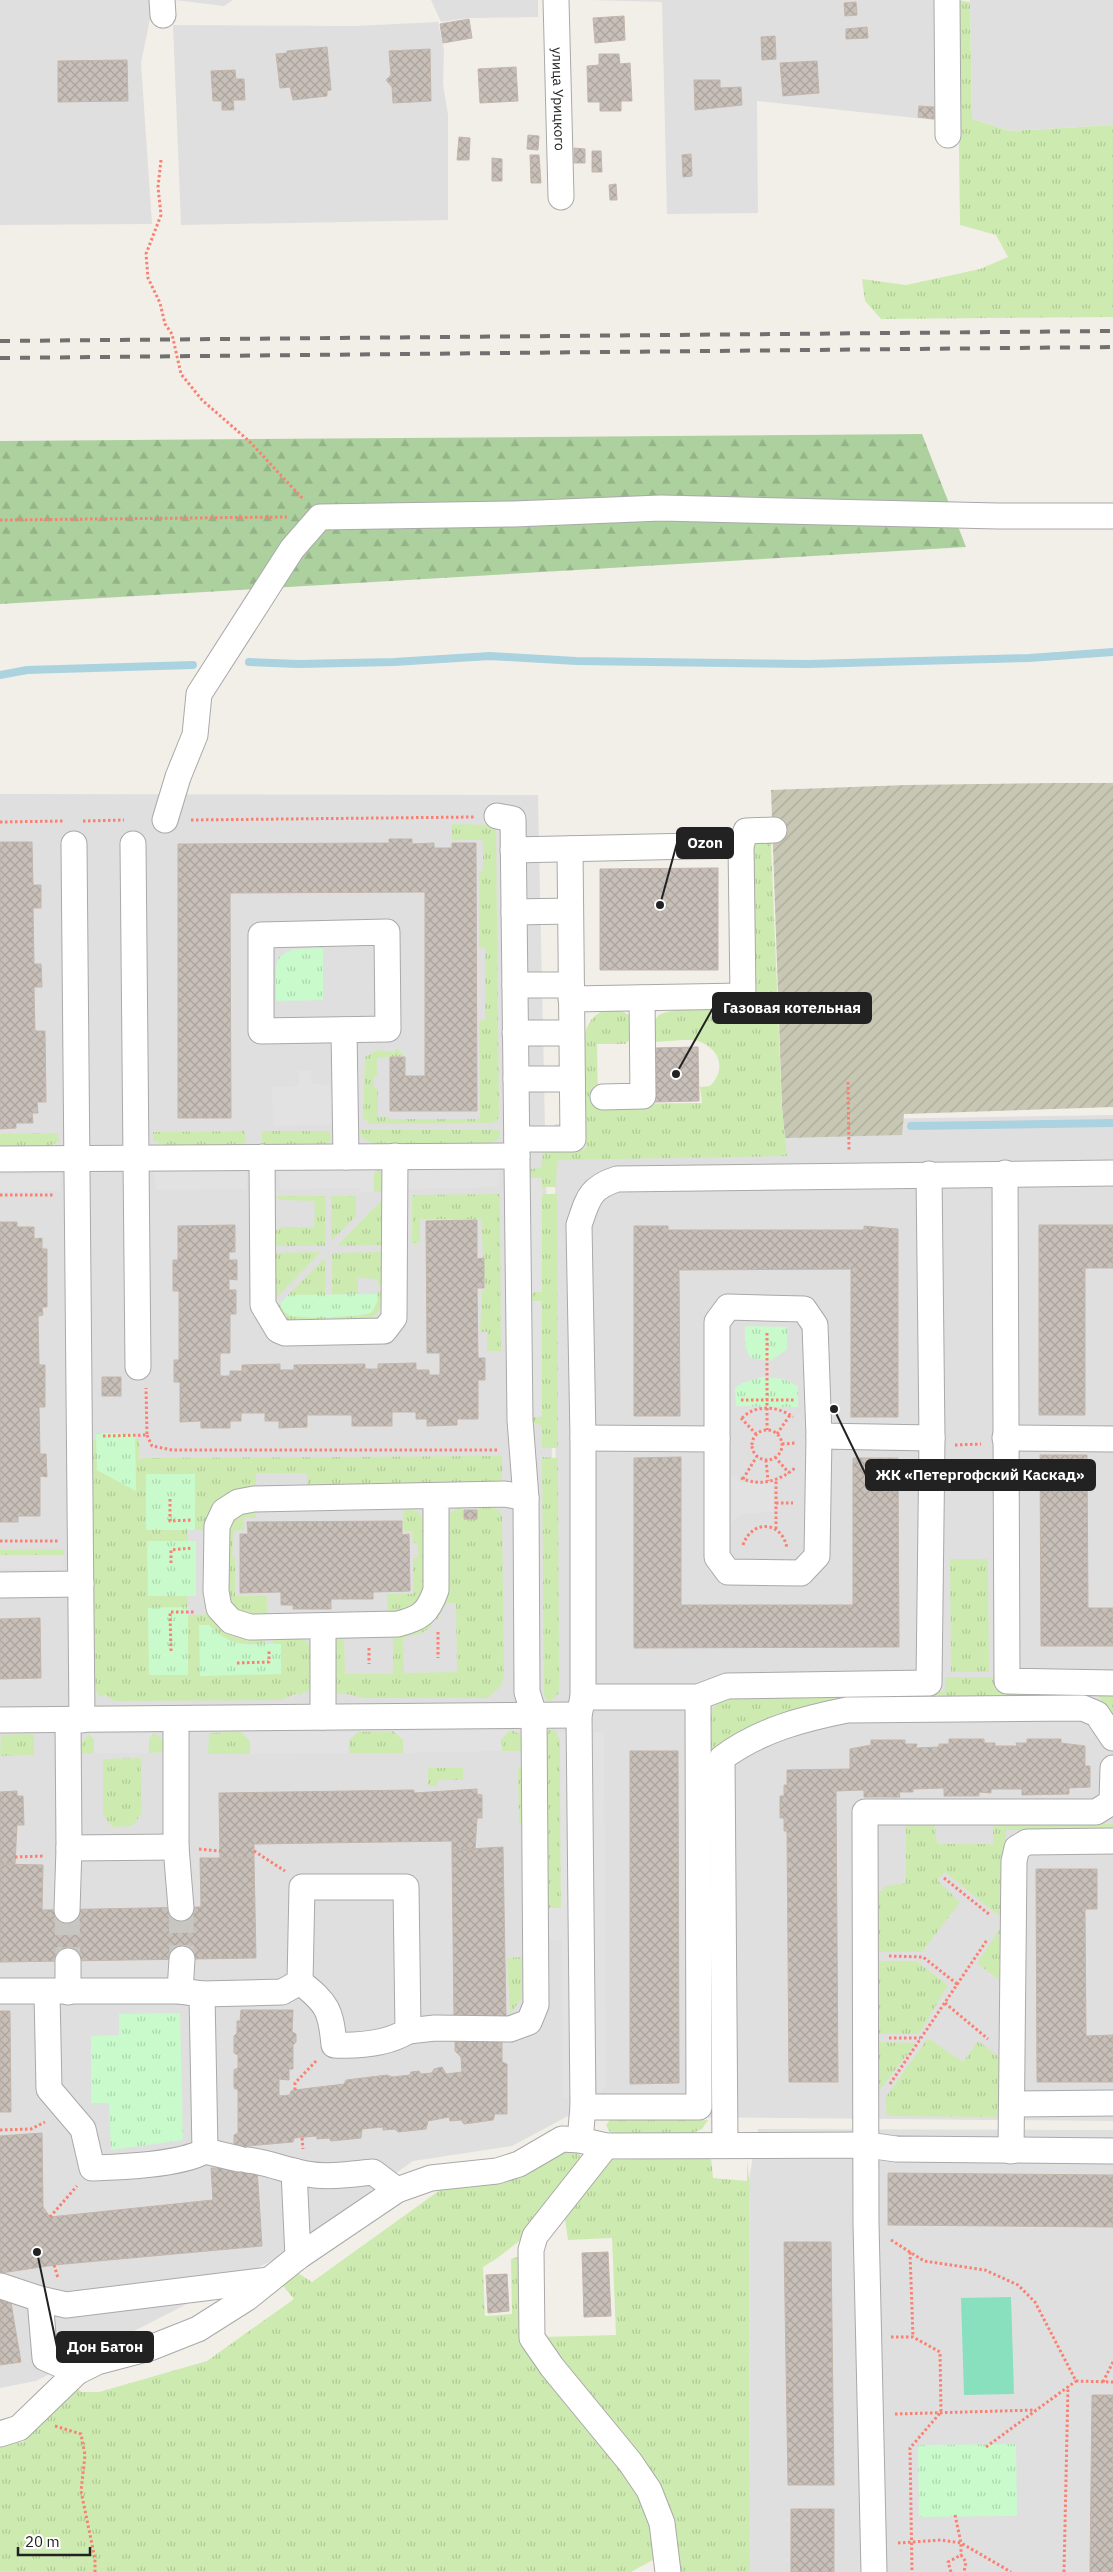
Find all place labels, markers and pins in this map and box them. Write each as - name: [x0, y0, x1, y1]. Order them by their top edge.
- callout: Ozon: [677, 828, 733, 858]
- callout: Газовая котельная: [713, 993, 871, 1023]
- callout: ЖК «Петергофский Каскад»: [866, 1460, 1095, 1490]
- callout: Дон Батон: [57, 2332, 153, 2362]

